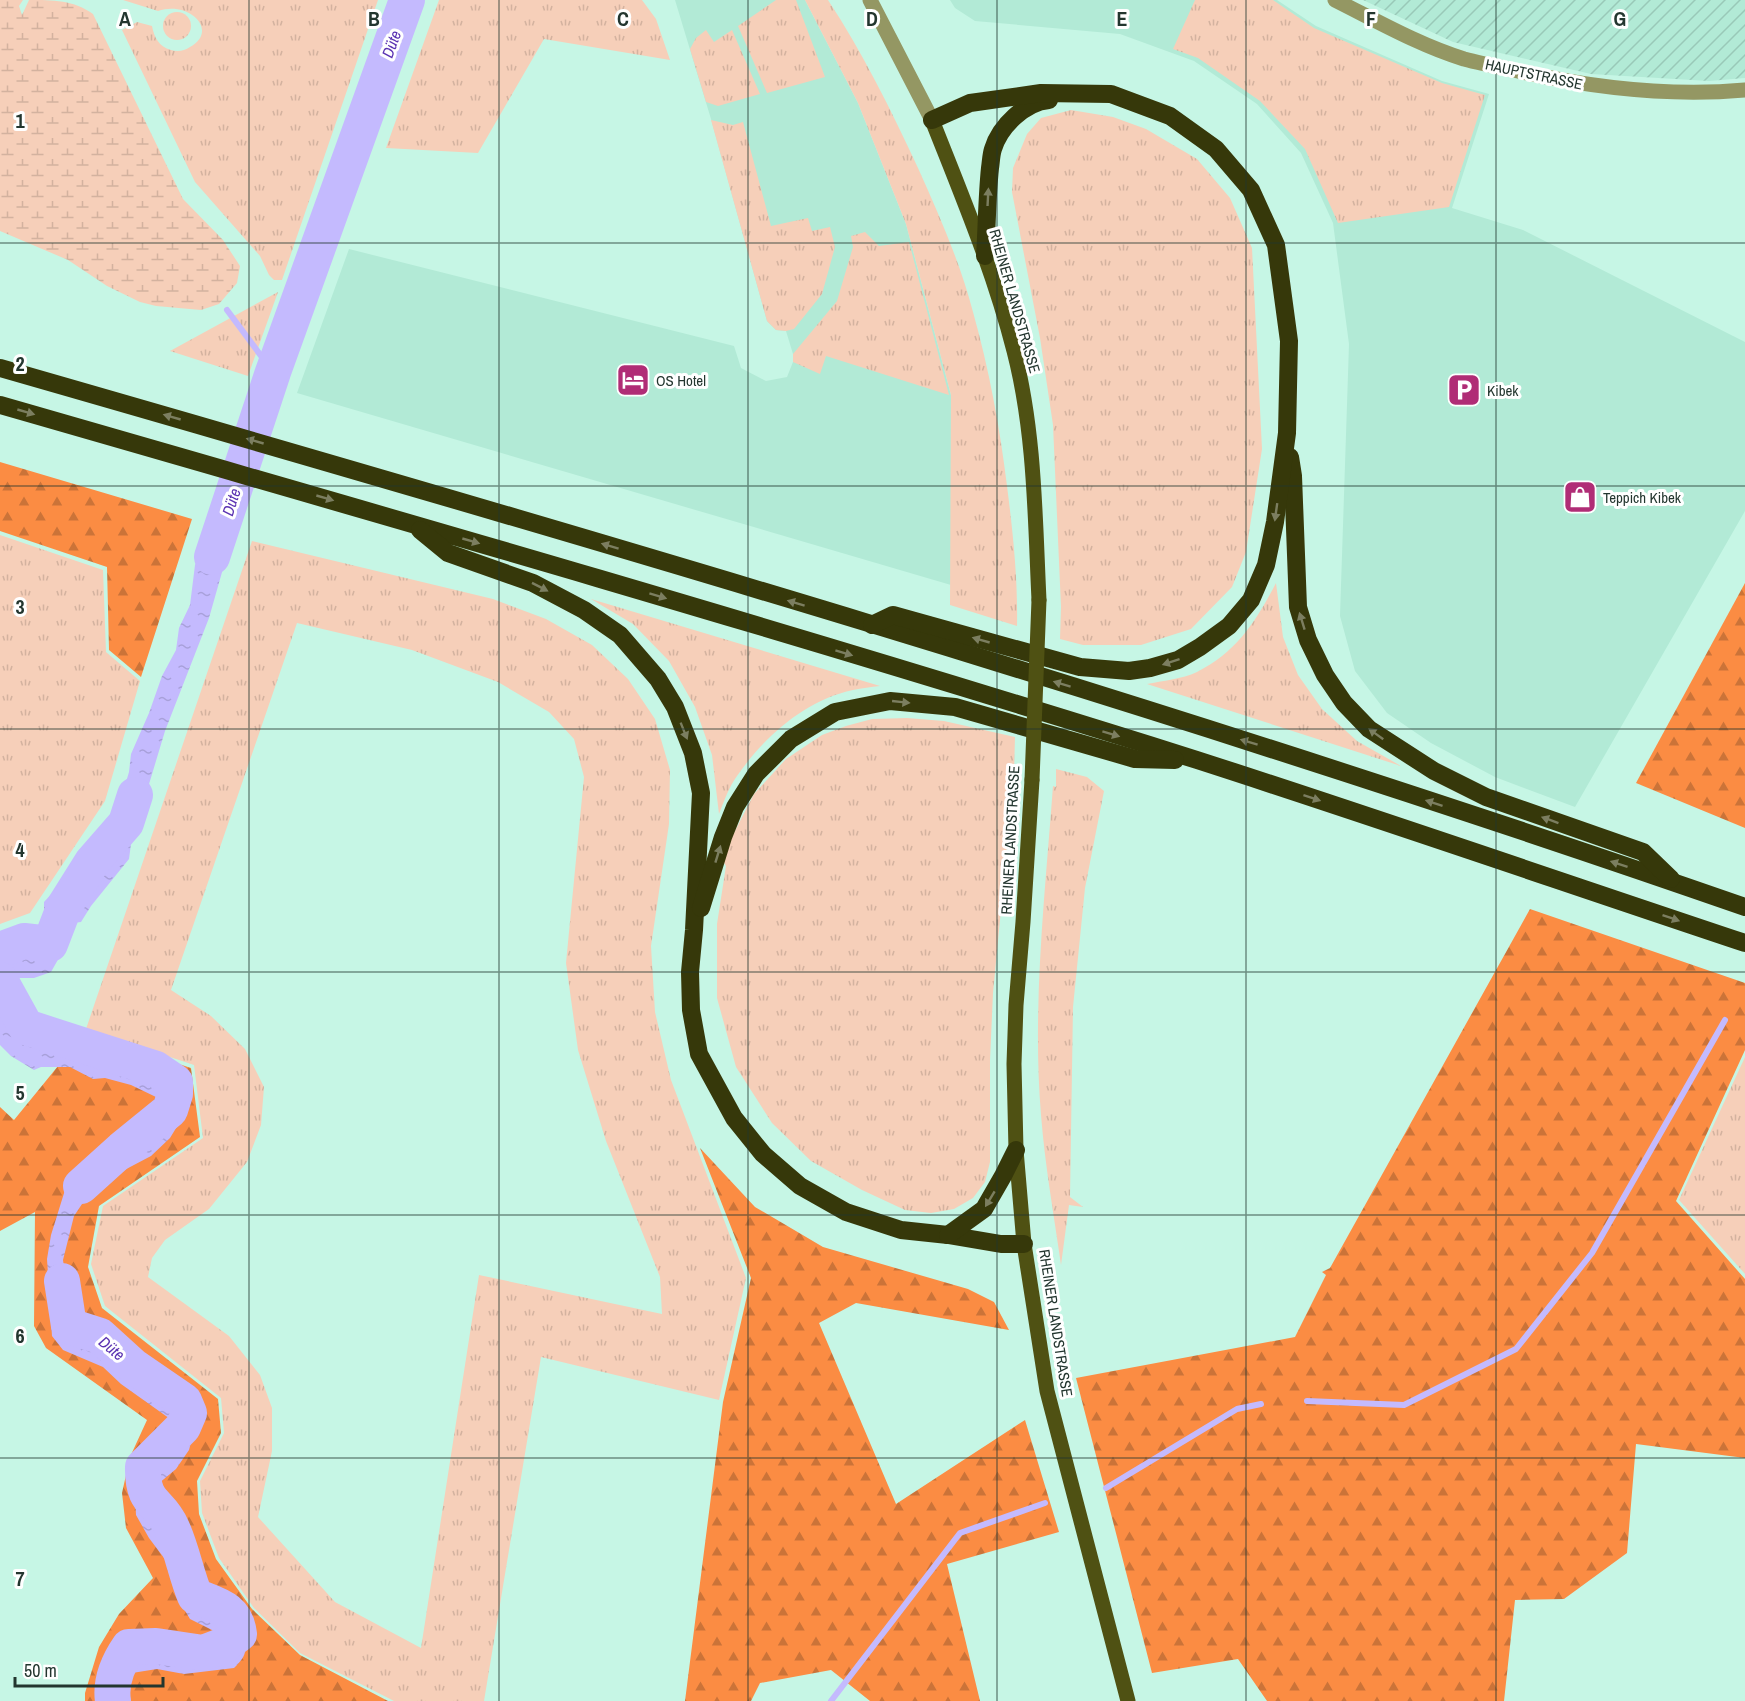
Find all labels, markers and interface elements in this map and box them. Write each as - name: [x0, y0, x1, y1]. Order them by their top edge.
- text: A: [119, 5, 131, 32]
- text: B: [368, 5, 380, 32]
- text: C: [617, 5, 629, 32]
- text: D: [866, 5, 878, 32]
- text: E: [1117, 5, 1128, 32]
- text: F: [1366, 5, 1376, 32]
- text: G: [1614, 5, 1626, 32]
- water label: Düte: [376, 27, 406, 61]
- street label: HAUPTSTRASSE: [1483, 53, 1585, 95]
- text: 1: [15, 107, 25, 134]
- one-way arrow: [984, 188, 993, 207]
- street label: RHEINER LANDSTRASSE: [984, 226, 1046, 376]
- text: 2: [15, 350, 25, 377]
- hotel icon: OS Hotel: [615, 362, 651, 398]
- place label: OS Hotel: [656, 370, 706, 391]
- parking icon: Kibek: [1446, 372, 1482, 408]
- place label: Kibek: [1487, 380, 1519, 401]
- one-way arrow: [17, 408, 35, 418]
- one-way arrow: [163, 412, 181, 421]
- one-way arrow: [246, 436, 264, 445]
- shop icon: Teppich Kibek: [1562, 479, 1598, 515]
- water label: Düte: [216, 485, 246, 519]
- place label: Teppich Kibek: [1603, 487, 1682, 508]
- one-way arrow: [316, 494, 334, 503]
- one-way arrow: [1272, 503, 1281, 522]
- one-way arrow: [462, 537, 480, 546]
- one-way arrow: [601, 541, 619, 550]
- one-way arrow: [532, 582, 549, 592]
- one-way arrow: [649, 592, 667, 601]
- text: 3: [15, 593, 25, 620]
- one-way arrow: [787, 597, 805, 607]
- one-way arrow: [1297, 612, 1306, 630]
- one-way arrow: [971, 634, 990, 644]
- one-way arrow: [835, 649, 853, 658]
- one-way arrow: [1161, 658, 1179, 667]
- one-way arrow: [1053, 679, 1071, 688]
- one-way arrow: [892, 697, 911, 707]
- one-way arrow: [680, 722, 689, 740]
- one-way arrow: [1369, 728, 1384, 740]
- one-way arrow: [1102, 730, 1120, 739]
- one-way arrow: [1240, 737, 1258, 746]
- street label: RHEINER LANDSTRASSE: [996, 765, 1024, 915]
- one-way arrow: [1303, 794, 1321, 804]
- one-way arrow: [1425, 797, 1443, 807]
- one-way arrow: [1541, 814, 1559, 824]
- text: 4: [15, 836, 25, 863]
- one-way arrow: [714, 845, 723, 863]
- one-way arrow: [1610, 859, 1628, 868]
- one-way arrow: [1662, 914, 1680, 924]
- text: 5: [15, 1079, 25, 1106]
- one-way arrow: [985, 1191, 995, 1208]
- street label: RHEINER LANDSTRASSE: [1034, 1248, 1078, 1398]
- text: 6: [15, 1322, 25, 1349]
- water label: Düte: [94, 1331, 130, 1365]
- text: 7: [15, 1565, 25, 1592]
- scale bar: [15, 1650, 164, 1688]
- text: 50 m: [24, 1658, 57, 1683]

